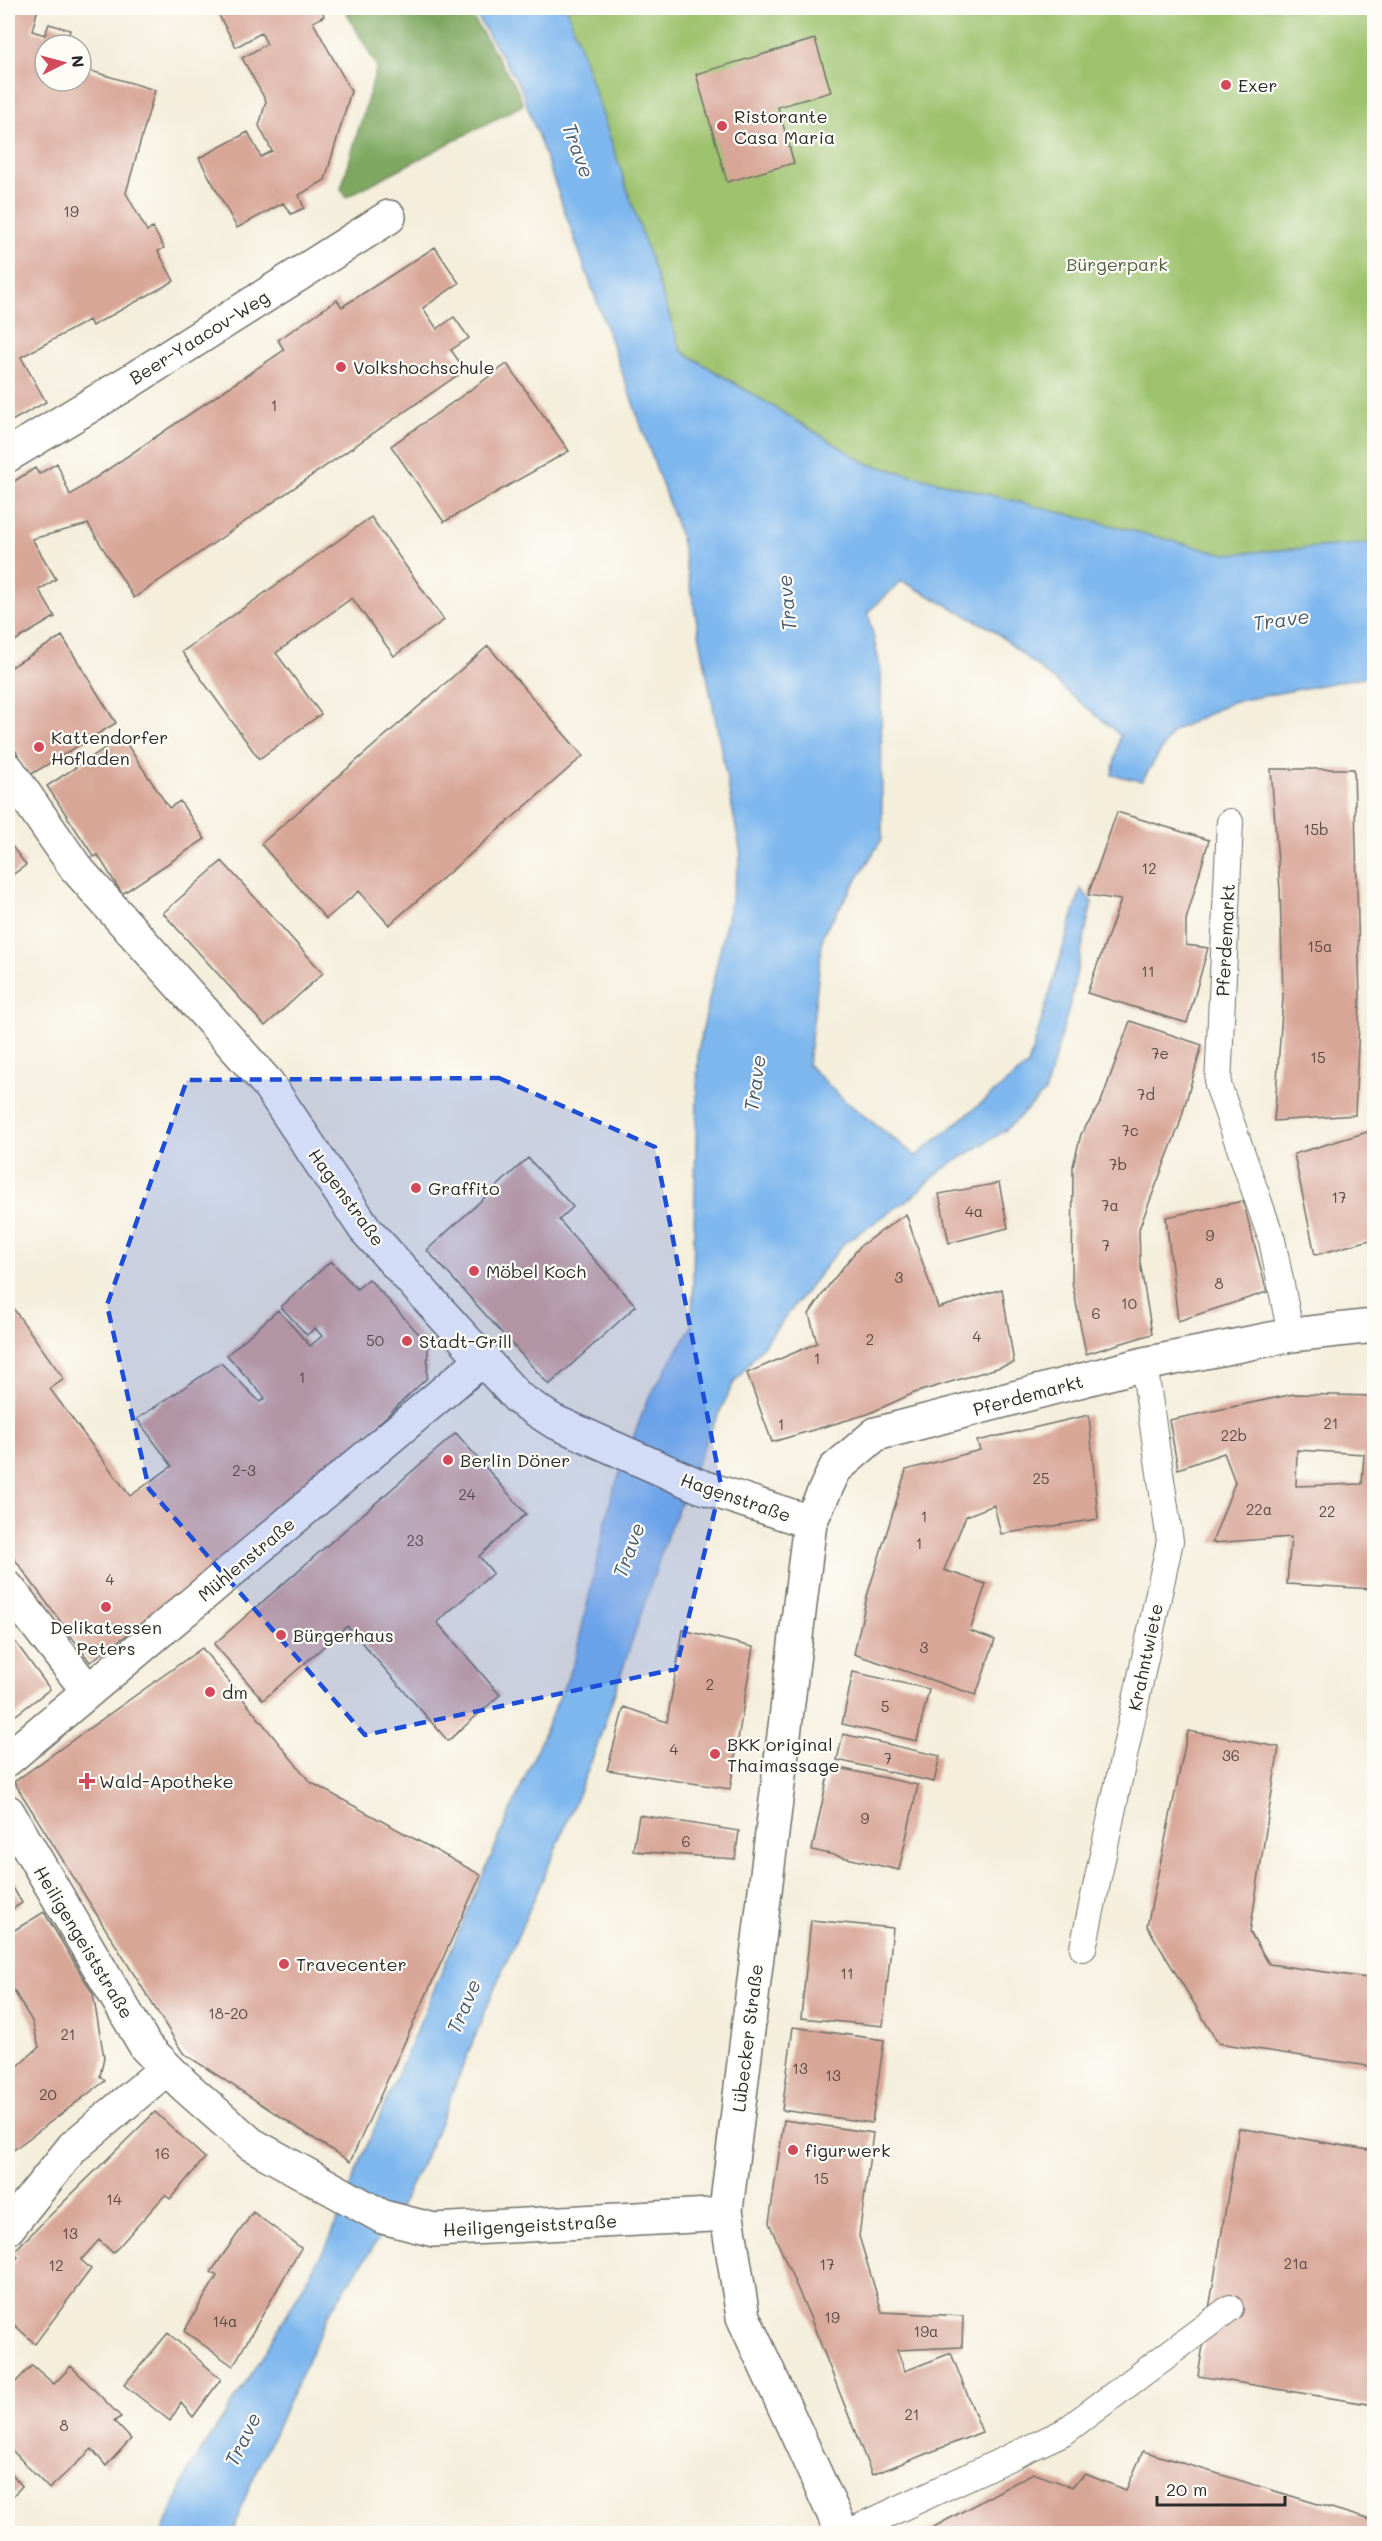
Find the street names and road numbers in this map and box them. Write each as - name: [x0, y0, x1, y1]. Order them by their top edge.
- street label: Beer-Yaacov-Weg: [125, 284, 273, 390]
- street label: Pferdemarkt: [1210, 883, 1240, 997]
- street label: Hagenstraße: [303, 1143, 391, 1251]
- street label: Pferdemarkt: [970, 1369, 1086, 1421]
- street label: Hagenstraße: [678, 1467, 794, 1527]
- street label: Mühlenstraße: [193, 1511, 299, 1607]
- street label: Krahntwiete: [1122, 1601, 1168, 1713]
- street label: Heiligengeiststraße: [29, 1861, 139, 2023]
- street label: Lübecker Straße: [726, 1963, 768, 2113]
- street label: Heiligengeiststraße: [442, 2208, 618, 2242]

